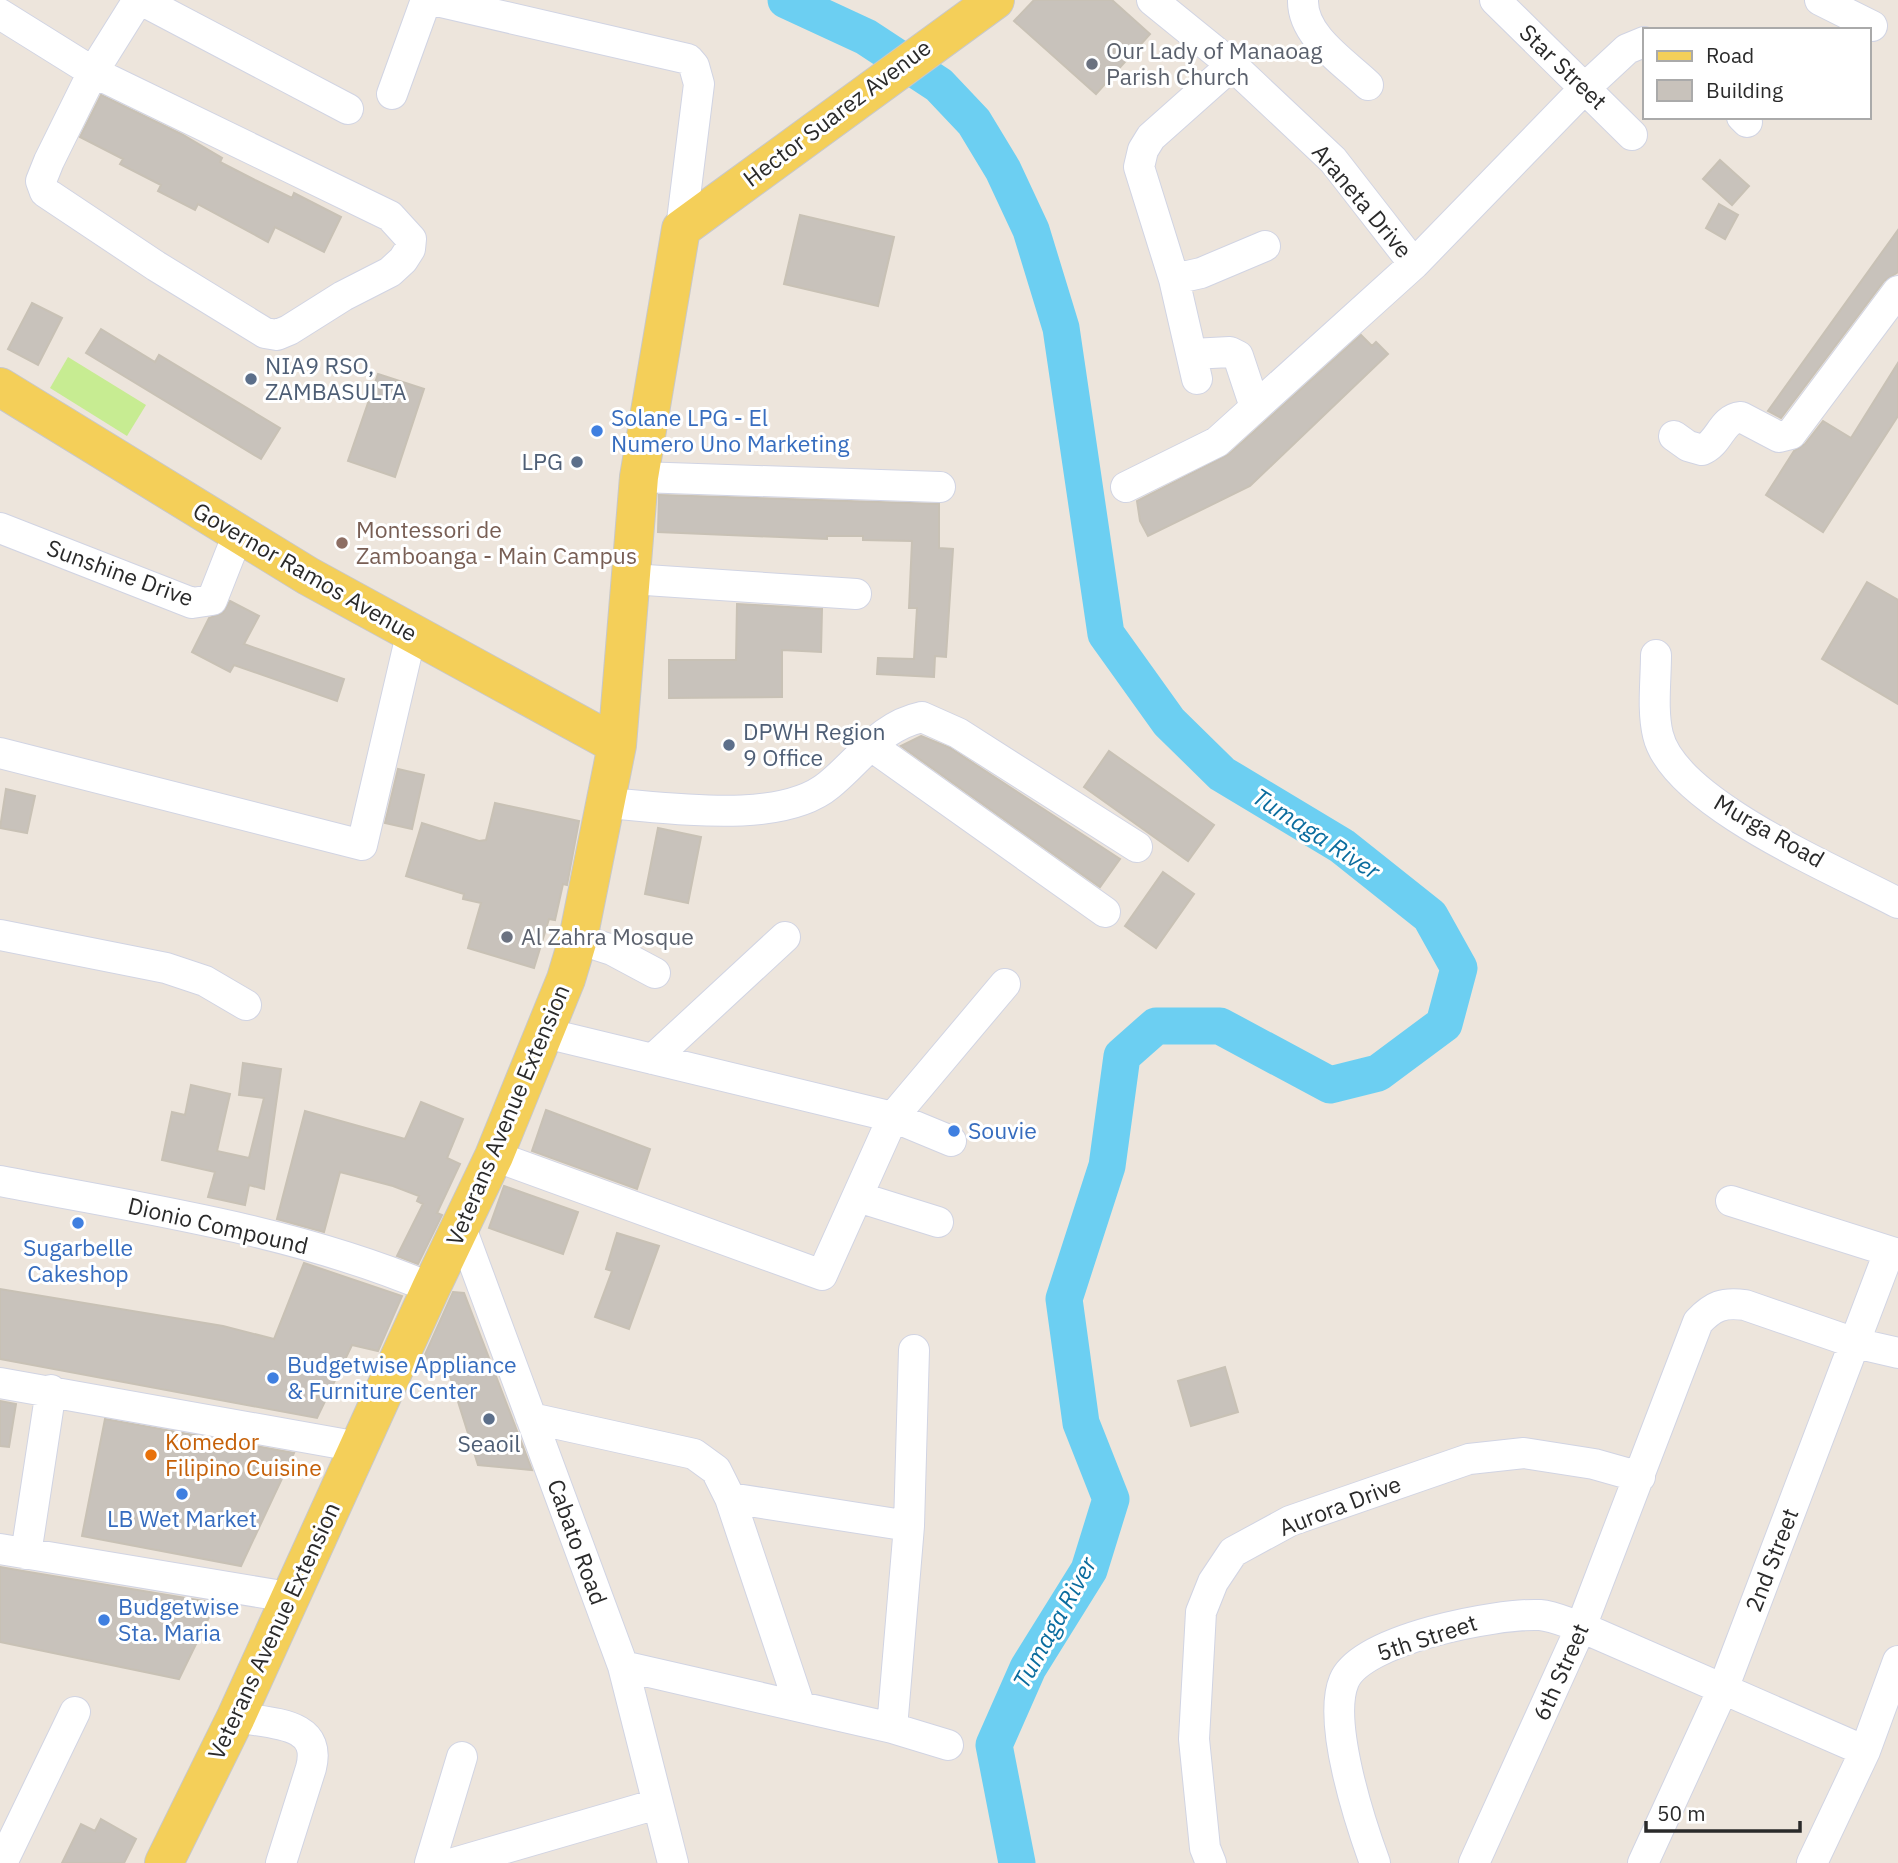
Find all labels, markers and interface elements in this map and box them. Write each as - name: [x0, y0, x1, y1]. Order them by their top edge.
- street label: Star Street: [1513, 17, 1614, 116]
- legend: [1643, 28, 1870, 119]
- street label: Hector Suarez Avenue: [736, 32, 936, 193]
- place label: Our Lady of Manaoag Parish Church: [1106, 35, 1322, 91]
- text: Road: [1706, 41, 1754, 69]
- marker: Our Lady of Manaoag Parish Church: [1084, 56, 1100, 72]
- text: Building: [1706, 76, 1783, 104]
- street label: Araneta Drive: [1306, 137, 1419, 264]
- place label: NIA9 RSO, ZAMBASULTA: [265, 350, 407, 406]
- marker: NIA9 RSO, ZAMBASULTA: [243, 371, 259, 387]
- place label: Solane LPG - El Numero Uno Marketing: [611, 402, 849, 458]
- marker: Solane LPG - El Numero Uno Marketing: [589, 423, 605, 439]
- place label: LPG: [522, 446, 563, 476]
- marker: LPG: [569, 454, 585, 470]
- street label: Governor Ramos Avenue: [188, 495, 423, 648]
- place label: Montessori de Zamboanga - Main Campus: [356, 514, 637, 570]
- street label: Sunshine Drive: [43, 532, 198, 612]
- marker: Montessori de Zamboanga - Main Campus: [334, 535, 350, 551]
- place label: DPWH Region 9 Office: [743, 716, 886, 772]
- marker: DPWH Region 9 Office: [721, 737, 737, 753]
- water label: Tumaga River: [1247, 780, 1387, 887]
- street label: Murga Road: [1709, 787, 1830, 874]
- place label: Al Zahra Mosque: [521, 921, 694, 951]
- marker: Al Zahra Mosque: [499, 929, 515, 945]
- street label: Veterans Avenue Extension: [438, 980, 576, 1250]
- place label: Souvie: [968, 1115, 1037, 1145]
- marker: Souvie: [946, 1123, 962, 1139]
- street label: Dionio Compound: [125, 1190, 311, 1260]
- marker: Sugarbelle Cakeshop: [70, 1215, 86, 1231]
- place label: Sugarbelle Cakeshop: [23, 1232, 133, 1288]
- place label: Budgetwise Appliance & Furniture Center: [287, 1349, 517, 1405]
- marker: Budgetwise Appliance & Furniture Center: [265, 1370, 281, 1386]
- marker: Seaoil: [481, 1411, 497, 1427]
- place label: Komedor Filipino Cuisine: [165, 1426, 322, 1482]
- place label: Seaoil: [457, 1428, 521, 1458]
- marker: Komedor Filipino Cuisine: [143, 1447, 159, 1463]
- street label: Aurora Drive: [1274, 1468, 1405, 1542]
- street label: Cabato Road: [541, 1475, 614, 1609]
- marker: LB Wet Market: [174, 1486, 190, 1502]
- street label: Veterans Avenue Extension: [200, 1497, 346, 1764]
- place label: LB Wet Market: [107, 1503, 257, 1533]
- street label: 2nd Street: [1738, 1504, 1805, 1616]
- water label: Tumaga River: [1005, 1550, 1104, 1694]
- place label: Budgetwise Sta. Maria: [118, 1591, 239, 1647]
- street label: 5th Street: [1373, 1607, 1481, 1667]
- marker: Budgetwise Sta. Maria: [96, 1612, 112, 1628]
- street label: 6th Street: [1525, 1618, 1595, 1725]
- scale bar: [1646, 1790, 1800, 1834]
- text: 50 m: [1657, 1799, 1706, 1827]

